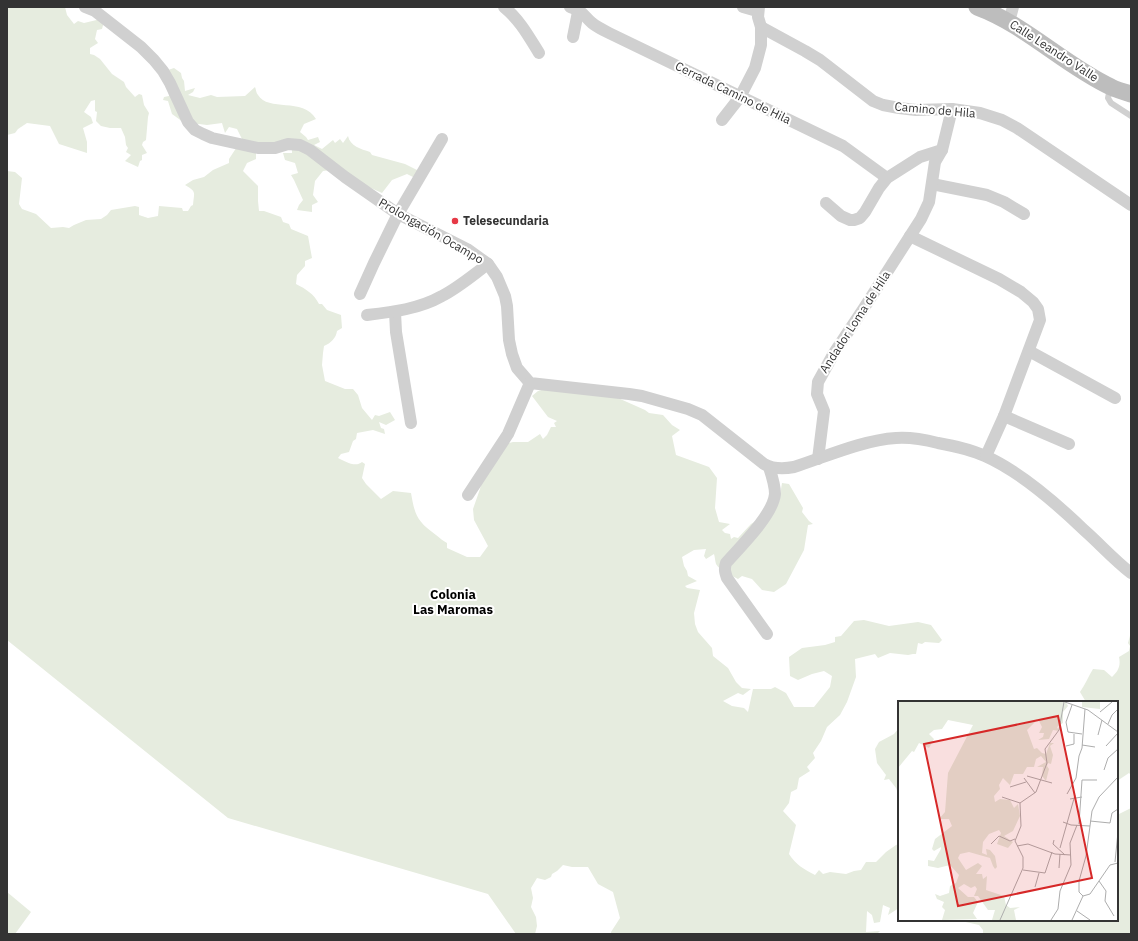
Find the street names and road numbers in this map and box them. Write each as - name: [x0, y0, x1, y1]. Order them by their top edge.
- street label: Calle Leandro Valle: [1007, 16, 1102, 85]
- street label: Cerrada Camino de Hila: [673, 58, 794, 127]
- street label: Camino de Hila: [894, 98, 977, 121]
- street label: Prolongación Ocampo: [376, 195, 486, 267]
- street label: Andador Loma de Hila: [816, 267, 894, 376]

